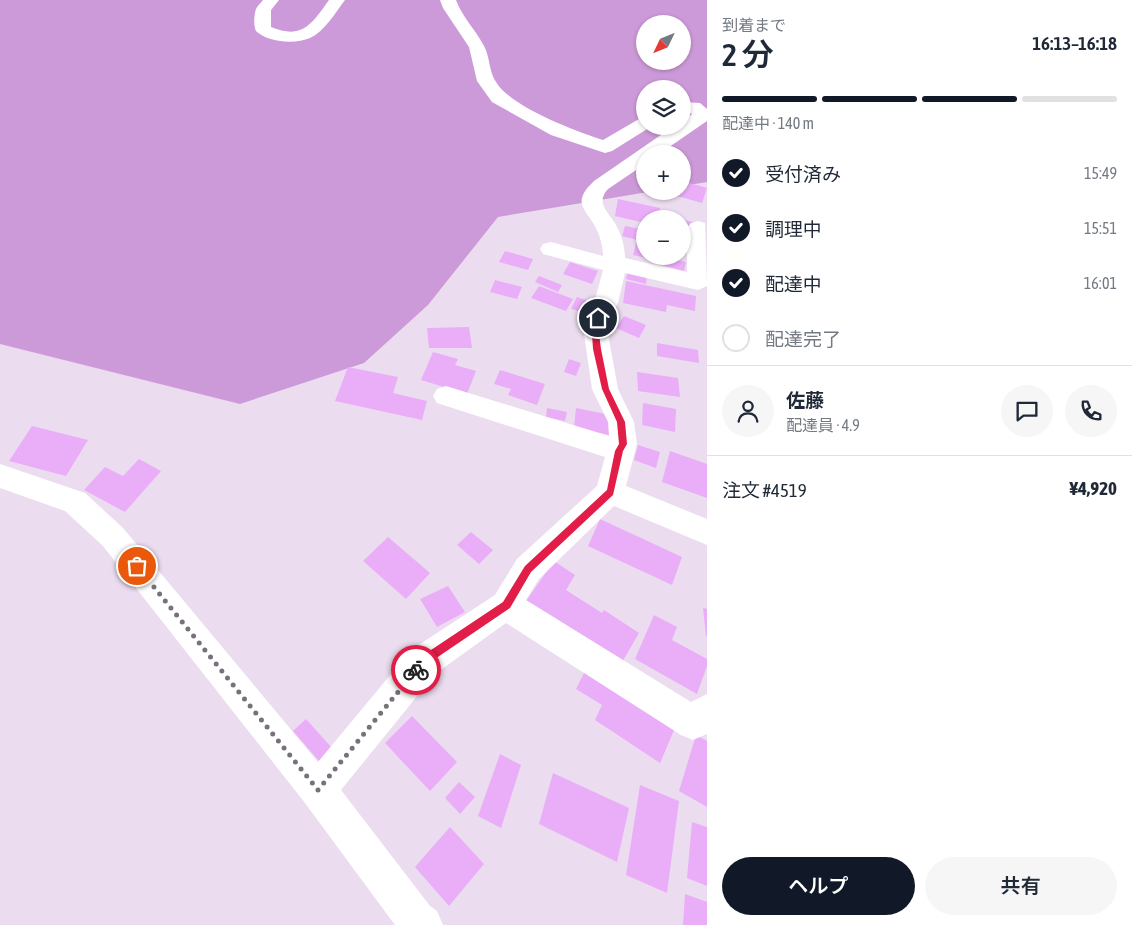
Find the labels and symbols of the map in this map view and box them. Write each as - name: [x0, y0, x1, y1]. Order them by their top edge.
- north arrow: [636, 15, 691, 70]
- pin: [577, 297, 619, 339]
- pin: [116, 545, 158, 587]
- courier: [391, 645, 441, 695]

